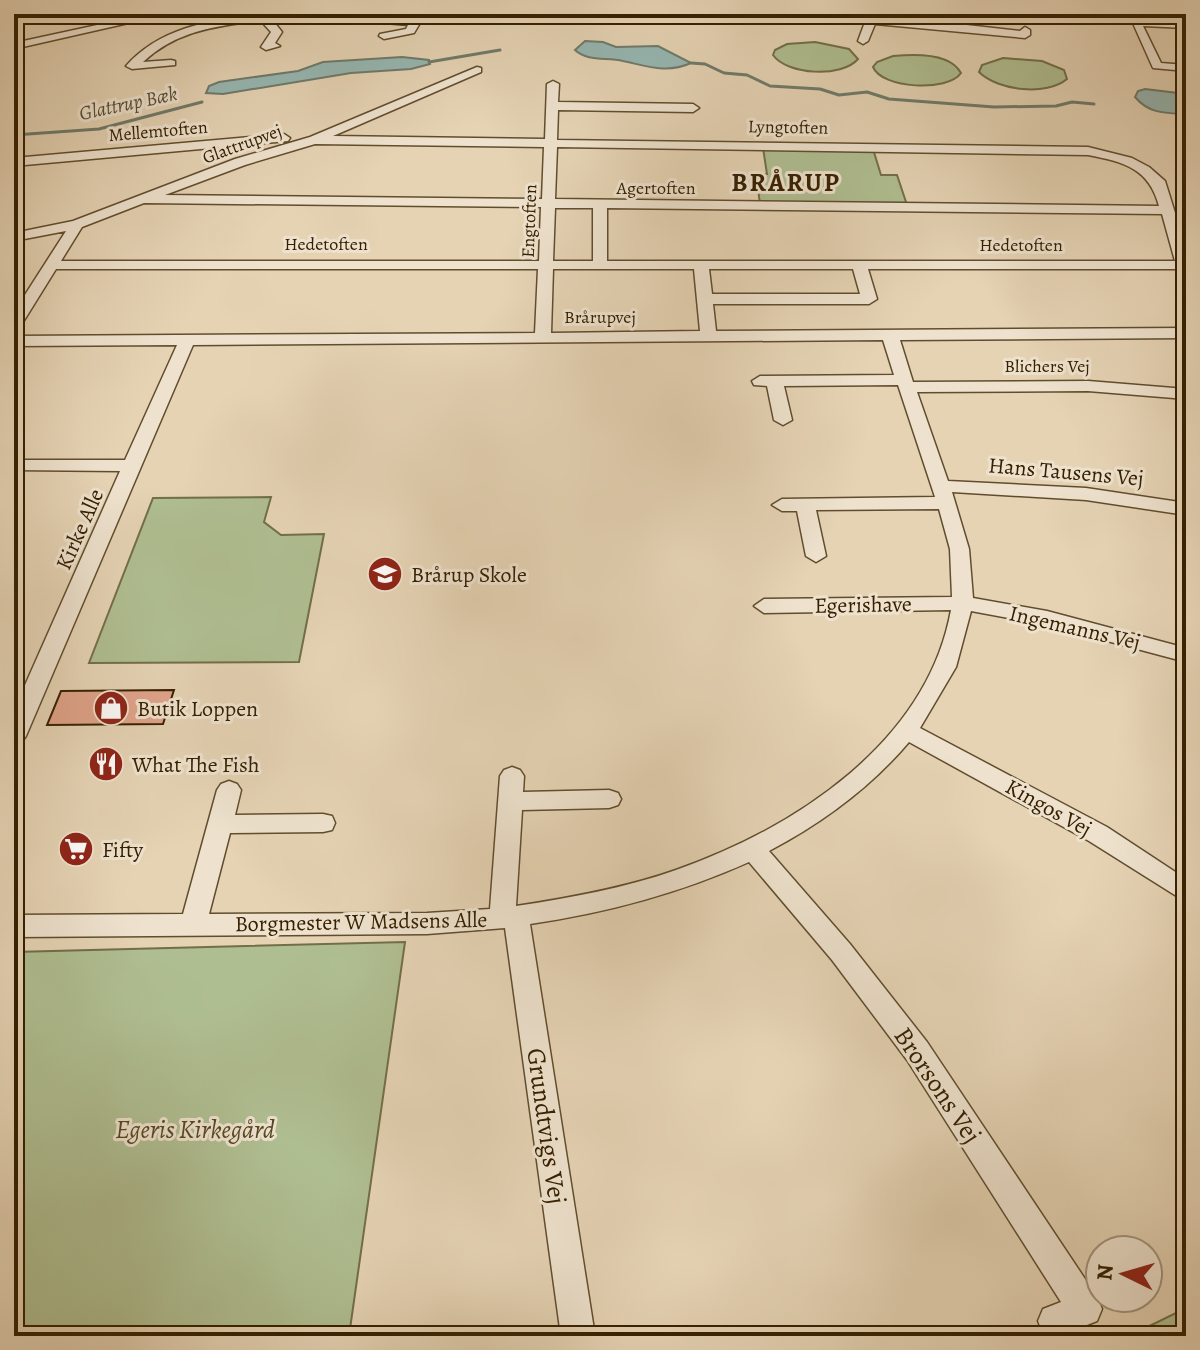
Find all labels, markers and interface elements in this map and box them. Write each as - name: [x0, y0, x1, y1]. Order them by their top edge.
- water label: Glattrup Bæk: [77, 80, 180, 127]
- street label: Lyngtoften: [748, 114, 829, 140]
- street label: Mellemtoften: [107, 115, 209, 147]
- street label: Glattrupvej: [199, 119, 285, 169]
- district label: BRÅRUP: [731, 165, 841, 200]
- street label: Agertoften: [615, 176, 696, 200]
- street label: Engtoften: [516, 184, 542, 258]
- street label: Hedetoften: [284, 232, 368, 256]
- street label: Hedetoften: [979, 233, 1063, 257]
- street label: Brårupvej: [564, 305, 636, 329]
- street label: Blichers Vej: [1004, 354, 1090, 378]
- street label: Hans Tausens Vej: [987, 450, 1145, 494]
- street label: Kirke Alle: [49, 484, 111, 575]
- school or university icon: Brårup Skole: [366, 555, 404, 593]
- place label: Brårup Skole: [411, 560, 527, 590]
- street label: Egerishave: [814, 589, 912, 621]
- street label: Ingemanns Vej: [1006, 598, 1143, 658]
- shop icon: Butik Loppen: [92, 689, 130, 727]
- place label: Butik Loppen: [137, 694, 258, 724]
- restaurant icon: What The Fish: [87, 745, 125, 783]
- place label: What The Fish: [131, 750, 260, 780]
- street label: Kingos Vej: [1000, 772, 1097, 844]
- supermarket icon: Fifty: [57, 830, 95, 868]
- place label: Fifty: [102, 835, 143, 865]
- street label: Borgmester W Madsens Alle: [235, 905, 488, 939]
- street label: Brorsons Vej: [886, 1020, 989, 1150]
- street label: Grundtvigs Vej: [518, 1046, 575, 1206]
- park label: Egeris Kirkegård: [115, 1112, 275, 1147]
- north arrow: [1084, 1234, 1164, 1314]
- text: N: [1089, 1263, 1121, 1282]

